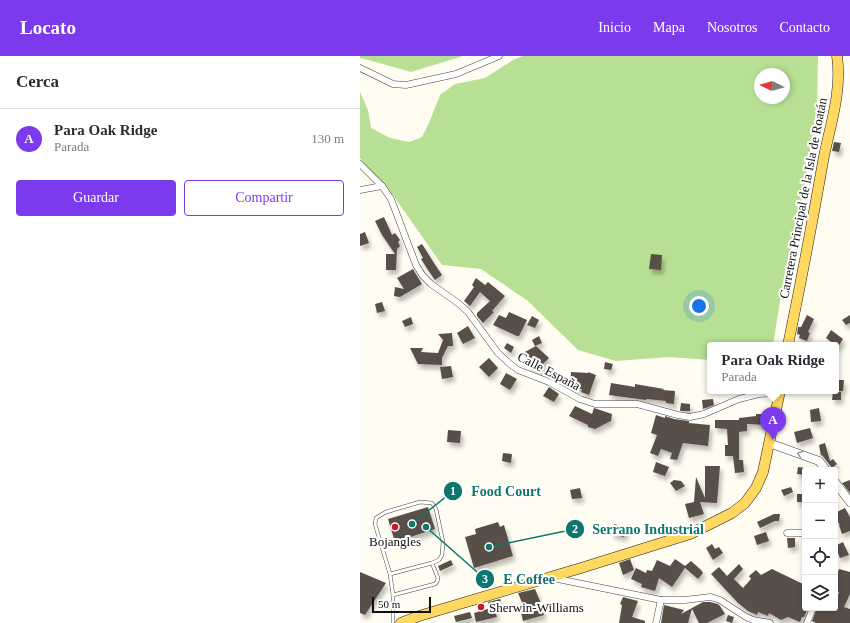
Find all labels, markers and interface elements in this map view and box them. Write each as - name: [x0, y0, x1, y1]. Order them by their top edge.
- text: Locato: [20, 17, 76, 38]
- text: Inicio: [598, 20, 631, 35]
- text: Mapa: [653, 20, 685, 35]
- text: Nosotros: [707, 20, 757, 35]
- text: Contacto: [779, 20, 830, 35]
- north arrow: [754, 68, 790, 104]
- text: Cerca: [16, 72, 59, 91]
- street label: Carretera Principal de la Isla de Roatán: [776, 96, 830, 300]
- text: Para Oak Ridge: [54, 122, 157, 138]
- text: A: [24, 131, 34, 146]
- text: 130 m: [311, 131, 344, 146]
- text: Parada: [54, 139, 89, 154]
- button: Guardar: [16, 180, 176, 216]
- button: Compartir: [184, 180, 344, 216]
- your location: [689, 296, 709, 316]
- popup: [707, 342, 839, 394]
- street label: Calle España: [515, 349, 583, 393]
- text: Para Oak Ridge: [721, 352, 825, 368]
- text: Parada: [721, 369, 757, 384]
- pin: A: [760, 407, 786, 440]
- one-way arrow: [796, 450, 803, 458]
- map controls: [802, 467, 838, 611]
- button: +: [802, 467, 838, 503]
- callout: Food Court: [443, 478, 549, 504]
- text: 1: [450, 484, 456, 498]
- text: Food Court: [471, 484, 541, 499]
- button: −: [802, 503, 838, 539]
- callout: Serrano Industrial: [565, 516, 712, 542]
- marker: Bojangles: [390, 522, 400, 532]
- text: 2: [572, 522, 578, 536]
- text: Serrano Industrial: [592, 522, 704, 537]
- place label: Bojangles: [369, 534, 421, 549]
- button: locate: [802, 539, 838, 575]
- callout: E Coffee: [475, 566, 563, 592]
- text: 3: [482, 572, 488, 586]
- text: E Coffee: [503, 572, 555, 587]
- button: layers: [802, 575, 838, 611]
- scale bar: [372, 595, 431, 614]
- text: 50 m: [378, 598, 400, 610]
- place label: Sherwin-Williams: [489, 600, 584, 615]
- marker: Sherwin-Williams: [476, 602, 486, 612]

